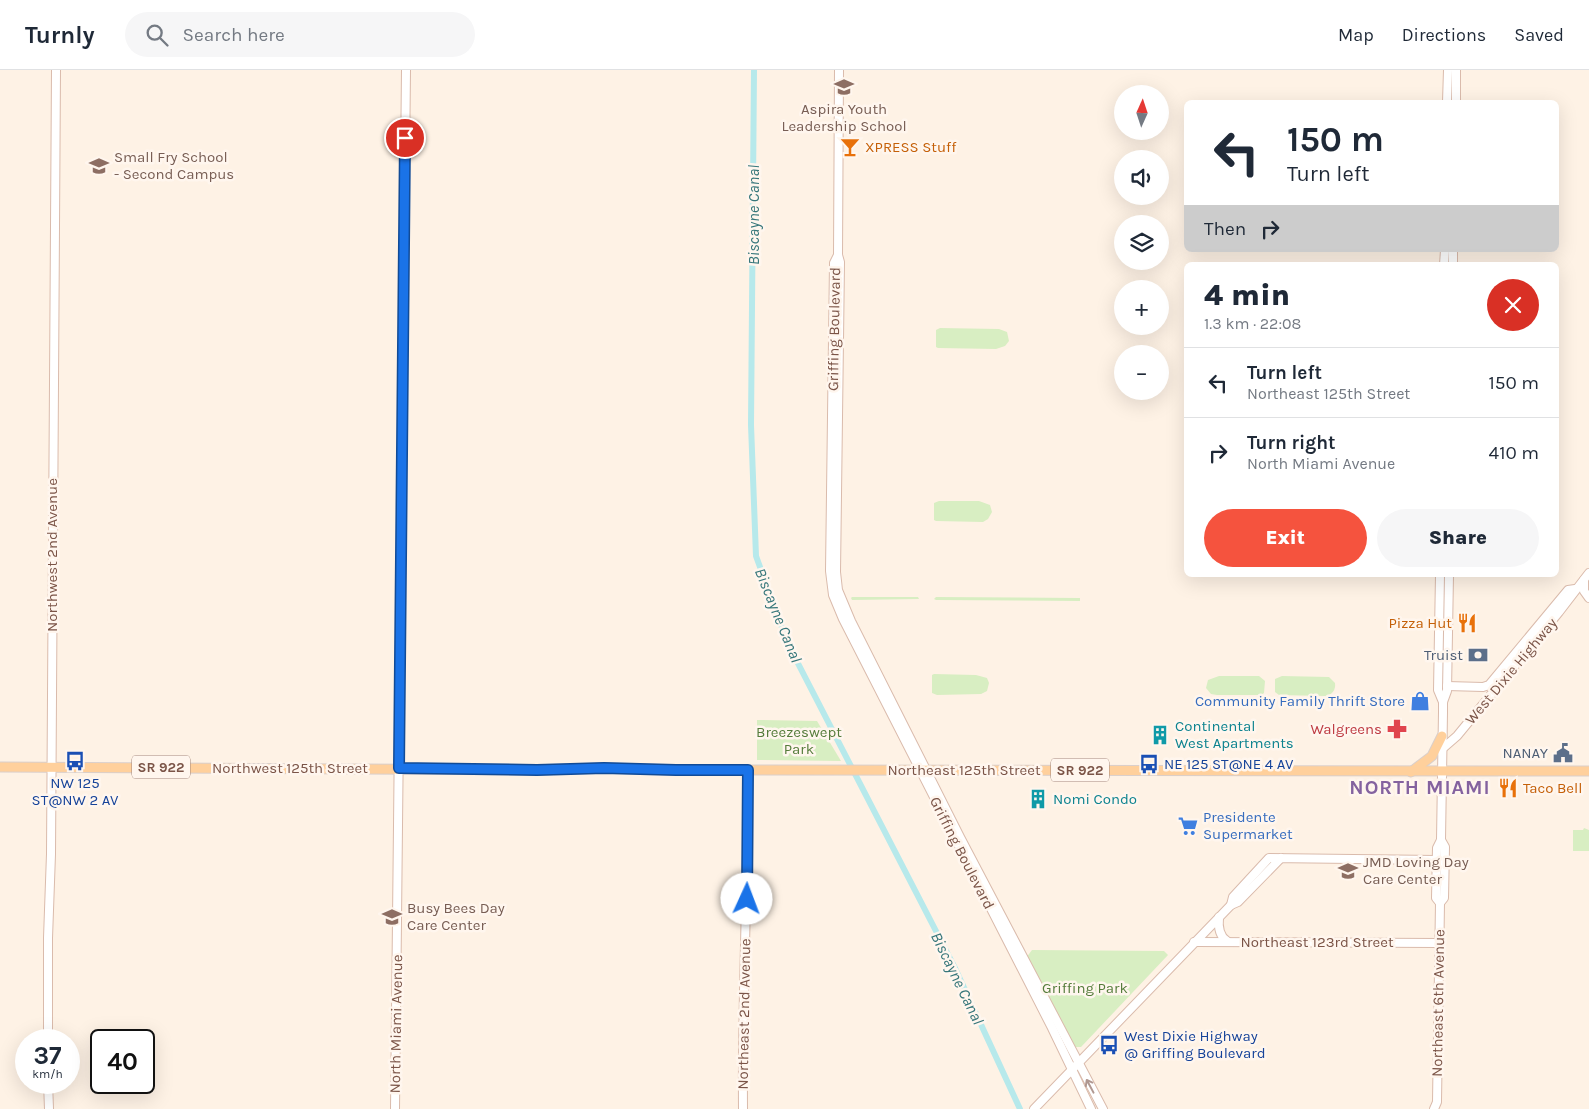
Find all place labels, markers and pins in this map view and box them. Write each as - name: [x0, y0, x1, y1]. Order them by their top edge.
- school or university icon: Aspira Youth Leadership School: [833, 76, 855, 98]
- place label: Aspira Youth Leadership School: [781, 100, 907, 135]
- pin: [384, 117, 426, 159]
- bar icon: XPRESS Stuff: [839, 136, 861, 158]
- place label: XPRESS Stuff: [865, 138, 957, 156]
- place label: Small Fry School - Second Campus: [114, 148, 234, 183]
- school or university icon: Small Fry School - Second Campus: [88, 155, 110, 177]
- restaurant icon: Pizza Hut: [1456, 612, 1478, 634]
- place label: Pizza Hut: [1388, 614, 1452, 632]
- bank icon: Truist: [1467, 644, 1489, 666]
- place label: Truist: [1424, 646, 1463, 664]
- shop icon: Community Family Thrift Store: [1409, 690, 1431, 712]
- place label: Community Family Thrift Store: [1195, 692, 1405, 710]
- place label: Continental West Apartments: [1175, 717, 1294, 752]
- pharmacy icon: Walgreens: [1386, 718, 1408, 740]
- place label: Walgreens: [1310, 720, 1382, 738]
- building icon: Continental West Apartments: [1149, 724, 1171, 746]
- public building icon: NANAY: [1552, 742, 1574, 764]
- place label: NANAY: [1502, 744, 1549, 762]
- bus stop icon: NW 125 ST@NW 2 AV: [64, 750, 86, 772]
- bus stop icon: NE 125 ST@NE 4 AV: [1138, 753, 1160, 775]
- place label: NE 125 ST@NE 4 AV: [1164, 755, 1294, 773]
- place label: NW 125 ST@NW 2 AV: [32, 774, 119, 809]
- restaurant icon: Taco Bell: [1497, 777, 1519, 799]
- place label: Taco Bell: [1523, 779, 1582, 797]
- building icon: Nomi Condo: [1027, 788, 1049, 810]
- place label: Nomi Condo: [1053, 790, 1137, 808]
- place label: Presidente Supermarket: [1203, 808, 1293, 843]
- supermarket icon: Presidente Supermarket: [1177, 815, 1199, 837]
- place label: JMD Loving Day Care Center: [1363, 853, 1469, 888]
- school or university icon: JMD Loving Day Care Center: [1337, 860, 1359, 882]
- place label: Busy Bees Day Care Center: [407, 899, 505, 934]
- school or university icon: Busy Bees Day Care Center: [381, 906, 403, 928]
- place label: West Dixie Highway @ Griffing Boulevard: [1124, 1027, 1266, 1062]
- bus stop icon: West Dixie Highway @ Griffing Boulevard: [1098, 1034, 1120, 1056]

